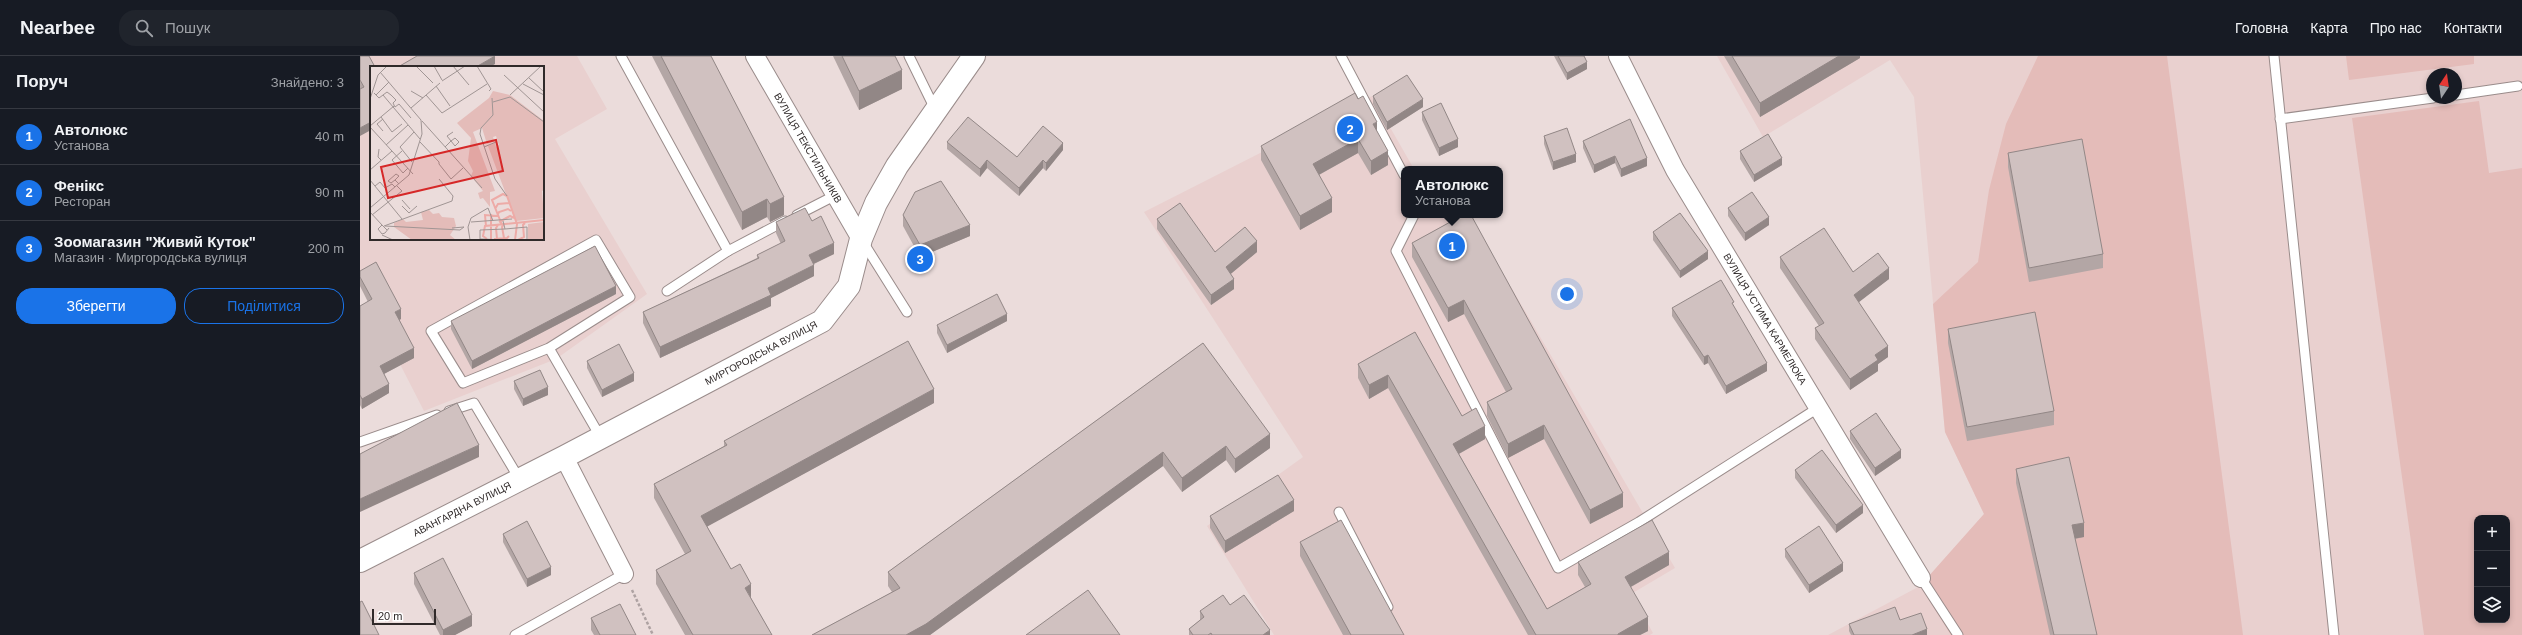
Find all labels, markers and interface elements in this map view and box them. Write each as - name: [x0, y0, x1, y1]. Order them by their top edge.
- search box: [119, 10, 399, 46]
- text: Nearbee: [20, 17, 95, 38]
- icon: search: [133, 17, 155, 39]
- text: Пошук: [165, 19, 210, 36]
- text: Головна: [2235, 20, 2288, 36]
- text: Карта: [2310, 20, 2348, 36]
- text: Про нас: [2370, 20, 2422, 36]
- text: Контакти: [2444, 20, 2502, 36]
- inset map: [370, 66, 544, 240]
- north arrow: [2426, 68, 2462, 104]
- text: Поруч: [16, 72, 68, 91]
- text: Знайдено: 3: [271, 75, 344, 90]
- street label: ВУЛИЦЯ ТЕКСТИЛЬНИКІВ: [772, 91, 844, 205]
- pin: 2: [1337, 114, 1363, 144]
- text: Автолюкс: [54, 121, 128, 138]
- text: 1: [25, 129, 33, 144]
- text: 40 m: [315, 129, 344, 144]
- text: Установа: [54, 138, 109, 153]
- popup: [1401, 166, 1503, 218]
- text: Автолюкс: [1415, 176, 1489, 193]
- text: Фенікс: [54, 177, 104, 194]
- text: 2: [25, 185, 33, 200]
- text: 90 m: [315, 185, 344, 200]
- text: Установа: [1415, 193, 1470, 208]
- text: Ресторан: [54, 194, 111, 209]
- pin: 1: [1439, 231, 1465, 261]
- text: Зоомагазин "Живий Куток": [54, 233, 256, 250]
- text: 3: [25, 241, 33, 256]
- text: 200 m: [308, 241, 344, 256]
- pin: 3: [907, 244, 933, 274]
- text: Магазин · Миргородська вулиця: [54, 250, 247, 265]
- street label: ВУЛИЦЯ УСТИМА КАРМЕЛЮКА: [1721, 251, 1809, 387]
- your location: [1557, 284, 1577, 304]
- button: Зберегти: [16, 288, 176, 324]
- button: Поділитися: [184, 288, 344, 324]
- street label: МИРГОРОДСЬКА ВУЛИЦЯ: [703, 319, 819, 387]
- street label: АВАНГАРДНА ВУЛИЦЯ: [411, 479, 513, 539]
- map controls: [2474, 515, 2510, 623]
- button: +: [2474, 515, 2510, 551]
- button: −: [2474, 551, 2510, 587]
- button: layers: [2474, 587, 2510, 623]
- scale bar: [372, 607, 436, 626]
- text: 20 m: [378, 610, 402, 622]

